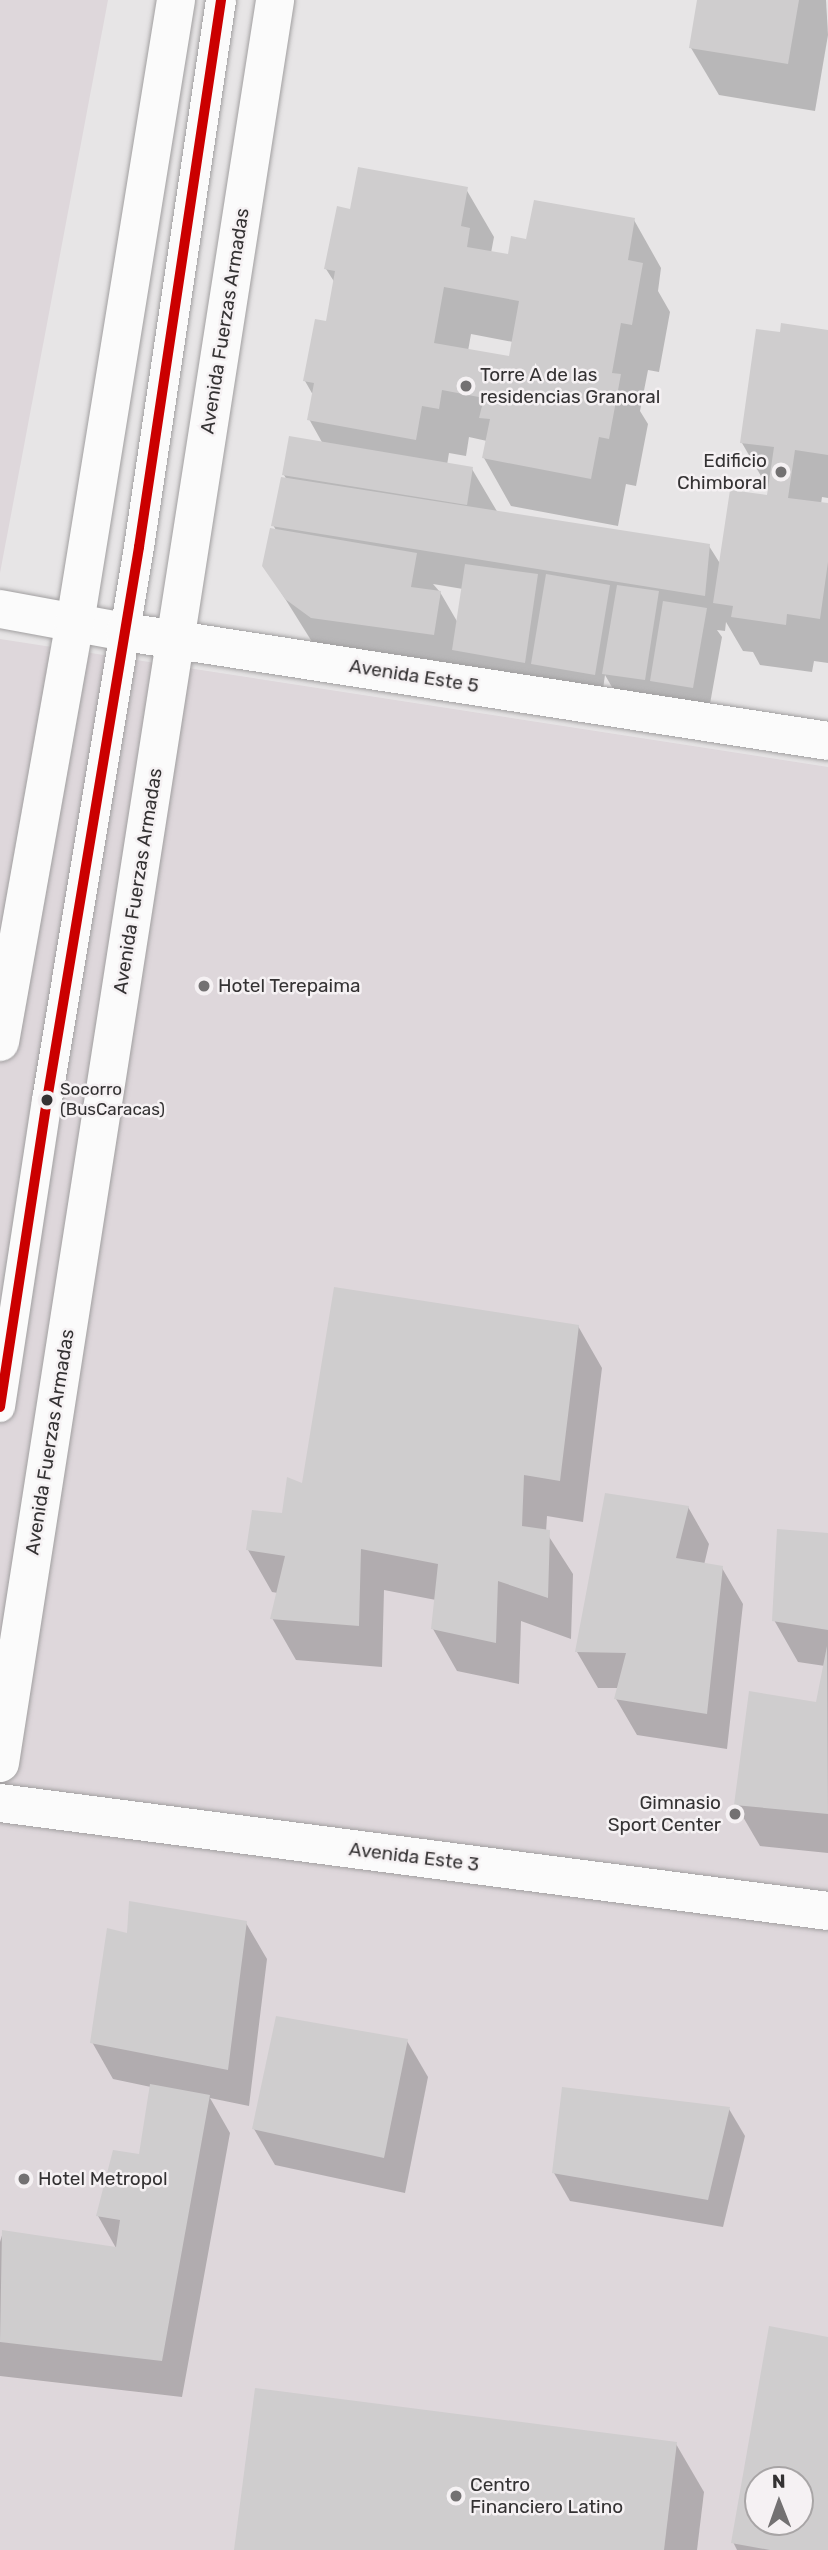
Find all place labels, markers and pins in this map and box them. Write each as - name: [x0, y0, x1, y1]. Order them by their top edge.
- place label: Torre A de las residencias Granoral: [480, 364, 660, 408]
- marker: Torre A de las residencias Granoral: [458, 378, 474, 394]
- place label: Edificio Chimboral: [677, 450, 767, 494]
- marker: Edificio Chimboral: [773, 464, 789, 480]
- place label: Hotel Terepaima: [218, 975, 361, 997]
- marker: Hotel Terepaima: [196, 978, 212, 994]
- place label: Socorro (BusCaracas): [60, 1080, 165, 1120]
- marker: Socorro (BusCaracas): [40, 1093, 54, 1107]
- place label: Gimnasio Sport Center: [608, 1792, 721, 1836]
- marker: Gimnasio Sport Center: [727, 1806, 743, 1822]
- place label: Hotel Metropol: [38, 2168, 168, 2190]
- marker: Hotel Metropol: [16, 2171, 32, 2187]
- place label: Centro Financiero Latino: [470, 2474, 623, 2518]
- marker: Centro Financiero Latino: [448, 2488, 464, 2504]

